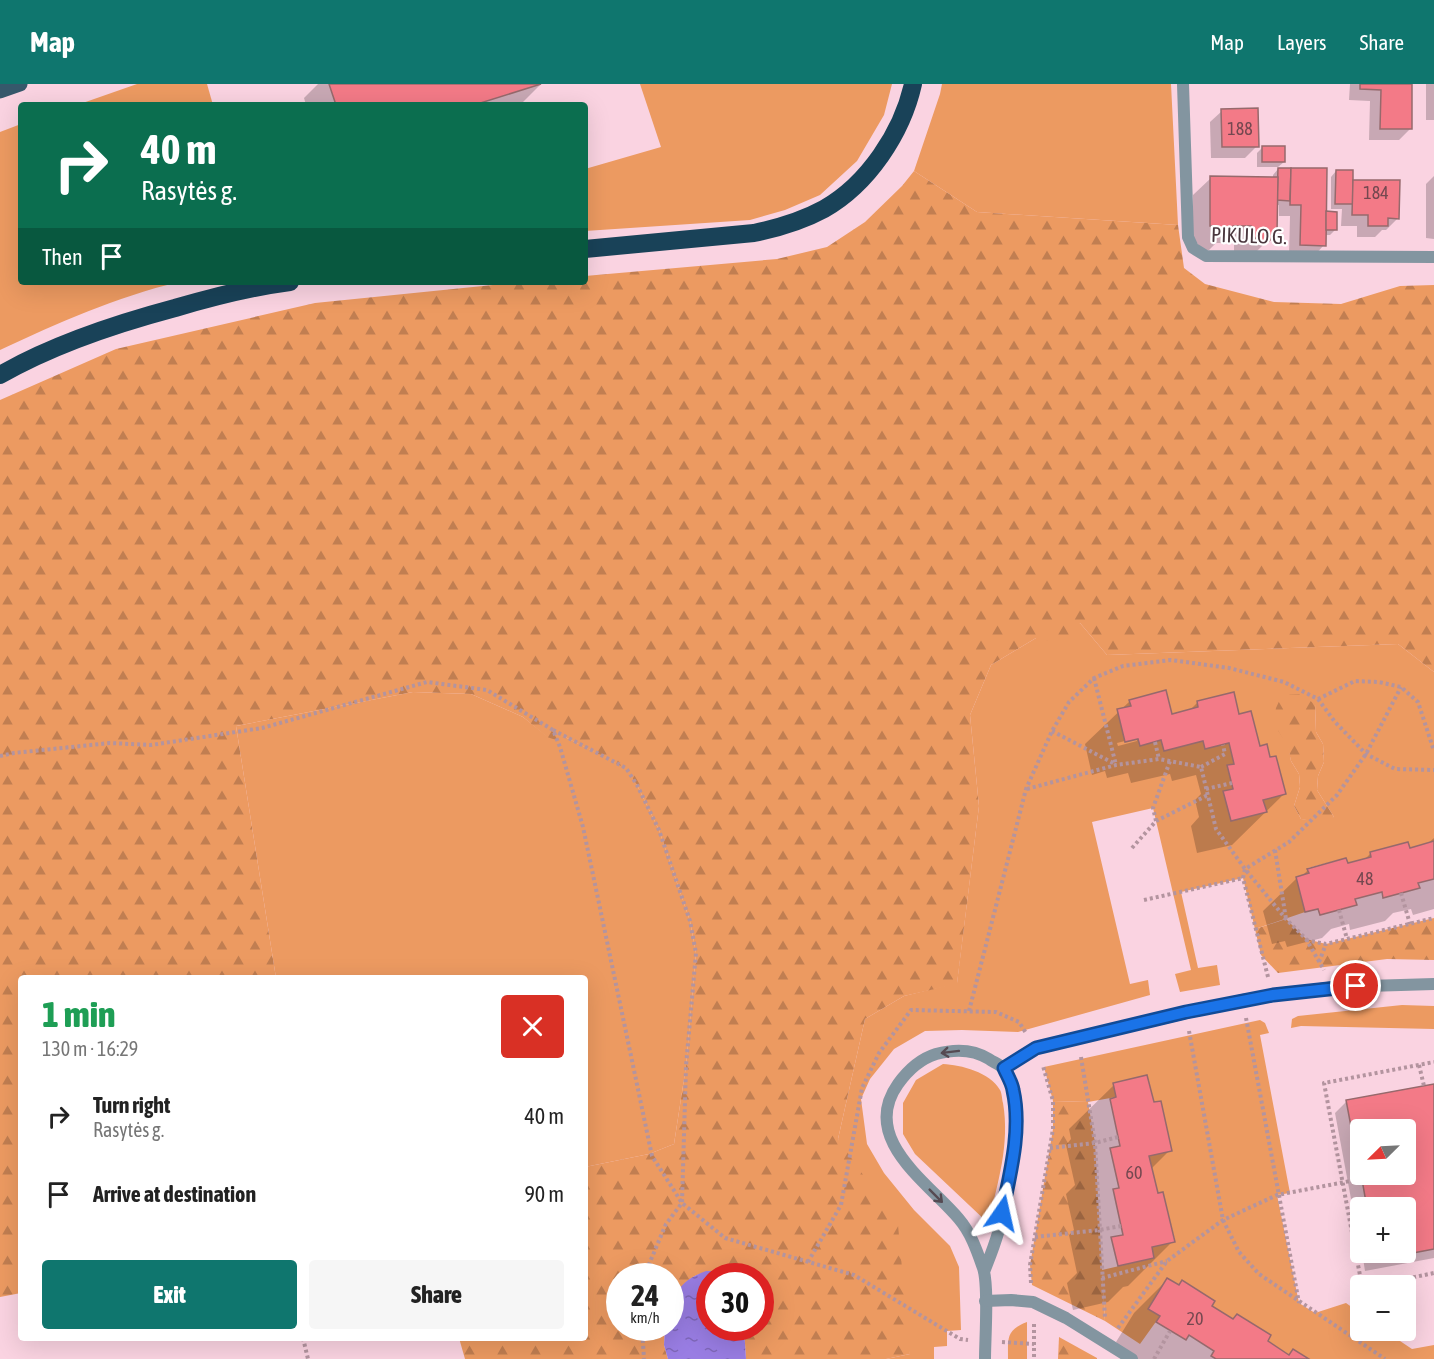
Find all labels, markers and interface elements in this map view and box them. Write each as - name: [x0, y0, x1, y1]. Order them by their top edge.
- text: Map: [30, 26, 75, 58]
- text: Map: [1210, 30, 1244, 54]
- text: Layers: [1277, 30, 1327, 54]
- text: Share: [1360, 30, 1404, 54]
- house number: 188: [1227, 118, 1253, 139]
- text: 40 m: [141, 125, 216, 173]
- icon: right: [42, 126, 120, 204]
- text: Rasytės g.: [141, 175, 237, 206]
- house number: 184: [1363, 182, 1389, 203]
- street label: PIKULO G.: [1211, 222, 1287, 248]
- icon: arrive: [95, 240, 128, 273]
- text: Then: [42, 244, 83, 270]
- house number: 48: [1357, 868, 1373, 889]
- pin: [1330, 960, 1381, 1011]
- icon: arrive: [1339, 969, 1372, 1002]
- text: 1 min: [42, 993, 116, 1035]
- button: close: [501, 995, 564, 1058]
- text: 130 m · 16:29: [42, 1037, 138, 1060]
- one-way arrow: [941, 1047, 960, 1058]
- text: Turn right: [93, 1092, 170, 1118]
- icon: right: [42, 1100, 75, 1133]
- text: 40 m: [524, 1103, 564, 1129]
- text: Rasytės g.: [93, 1118, 164, 1141]
- north arrow: [1350, 1119, 1416, 1185]
- map controls: [1350, 1119, 1416, 1341]
- house number: 60: [1126, 1162, 1142, 1183]
- icon: arrive: [42, 1178, 75, 1211]
- text: Arrive at destination: [93, 1181, 256, 1207]
- text: 90 m: [524, 1181, 564, 1207]
- position arrow: [970, 1181, 1034, 1245]
- one-way arrow: [928, 1188, 943, 1203]
- button: +: [1350, 1197, 1416, 1263]
- button: Exit: [42, 1260, 297, 1329]
- button: Share: [309, 1260, 564, 1329]
- speed limit sign: 30: [696, 1263, 774, 1341]
- button: −: [1350, 1275, 1416, 1341]
- text: 24: [631, 1278, 659, 1312]
- house number: 20: [1187, 1308, 1203, 1329]
- text: km/h: [630, 1309, 660, 1326]

